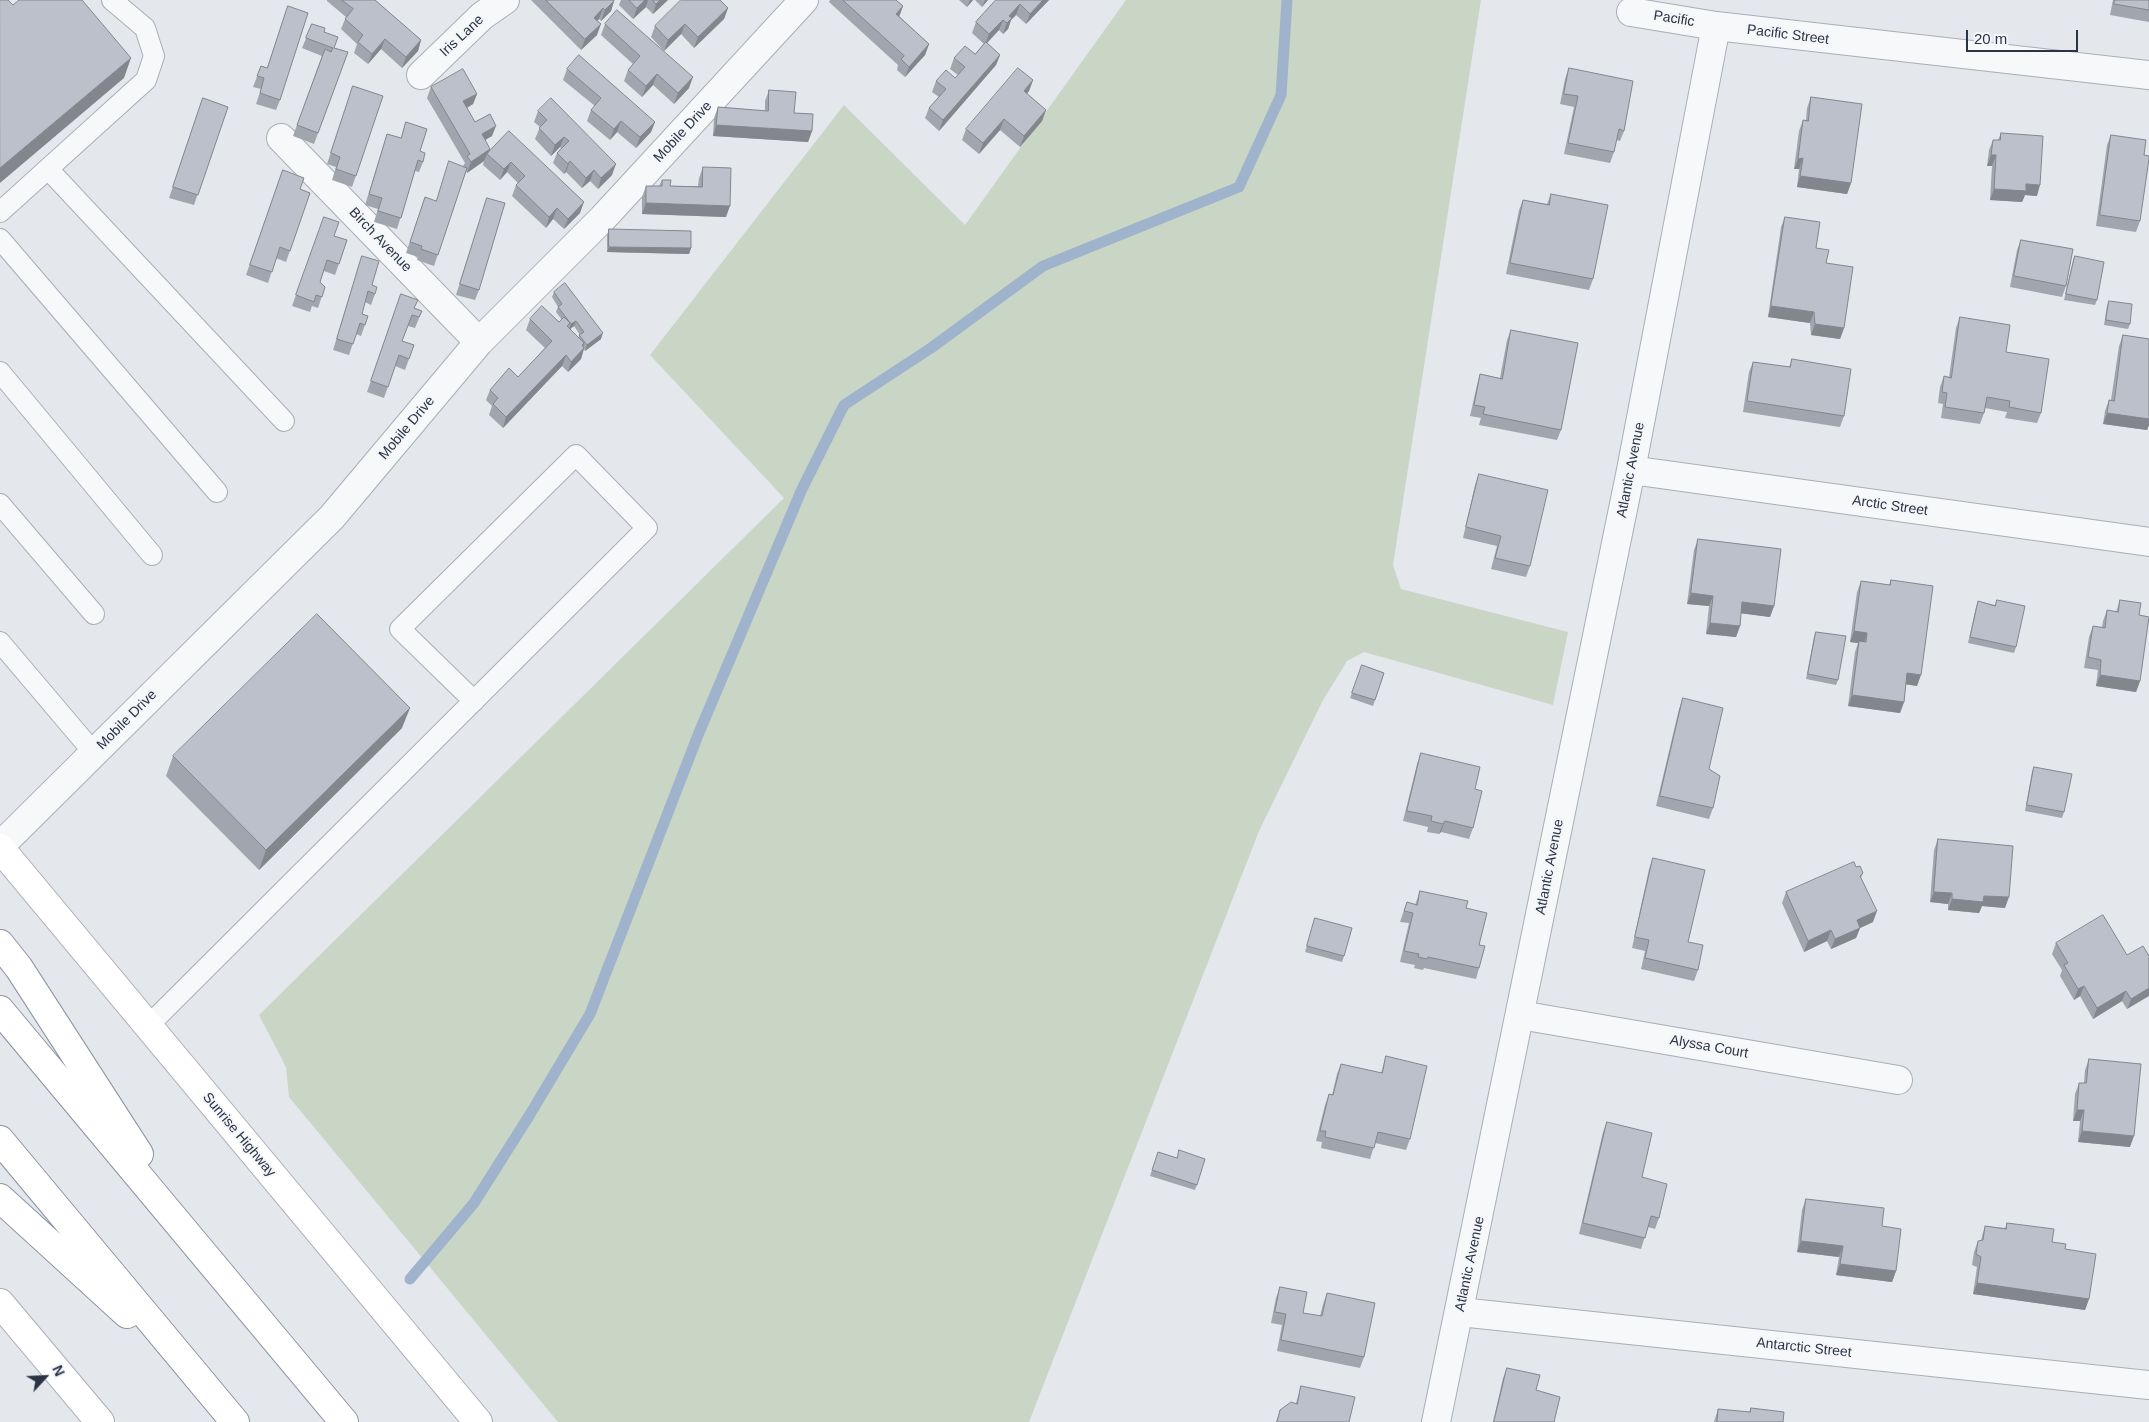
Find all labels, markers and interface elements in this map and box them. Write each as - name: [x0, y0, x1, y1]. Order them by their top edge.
- street label: Pacific: [1652, 7, 1696, 31]
- street label: Iris Lane: [437, 12, 487, 60]
- scale bar: [1969, 20, 2082, 52]
- street label: Pacific Street: [1746, 22, 1830, 48]
- text: 20 m: [1974, 30, 2007, 47]
- street label: Mobile Drive: [650, 98, 716, 166]
- street label: Birch Avenue: [345, 204, 415, 276]
- street label: Mobile Drive: [376, 393, 438, 463]
- street label: Atlantic Avenue: [1613, 421, 1649, 519]
- street label: Arctic Street: [1851, 492, 1929, 520]
- street label: Mobile Drive: [94, 687, 160, 753]
- street label: Atlantic Avenue: [1532, 818, 1568, 916]
- street label: Alyssa Court: [1668, 1032, 1750, 1062]
- street label: Sunrise Highway: [199, 1089, 279, 1181]
- street label: Atlantic Avenue: [1452, 1215, 1488, 1313]
- street label: Antarctic Street: [1756, 1335, 1852, 1361]
- north arrow: [20, 1352, 70, 1402]
- text: N: [49, 1363, 68, 1379]

